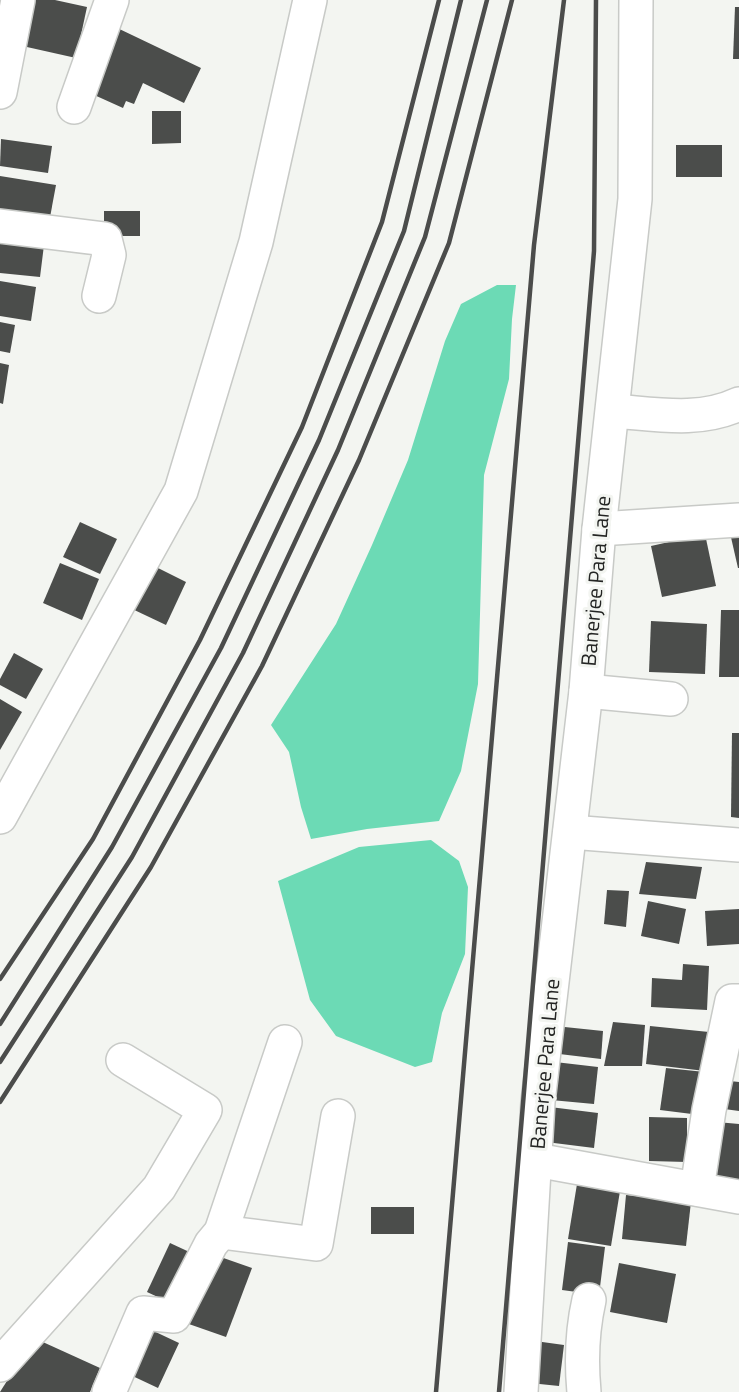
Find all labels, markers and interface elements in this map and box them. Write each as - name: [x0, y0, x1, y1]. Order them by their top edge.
- street label: Banerjee Para Lane: [572, 494, 618, 667]
- street label: Banerjee Para Lane: [521, 977, 567, 1150]

